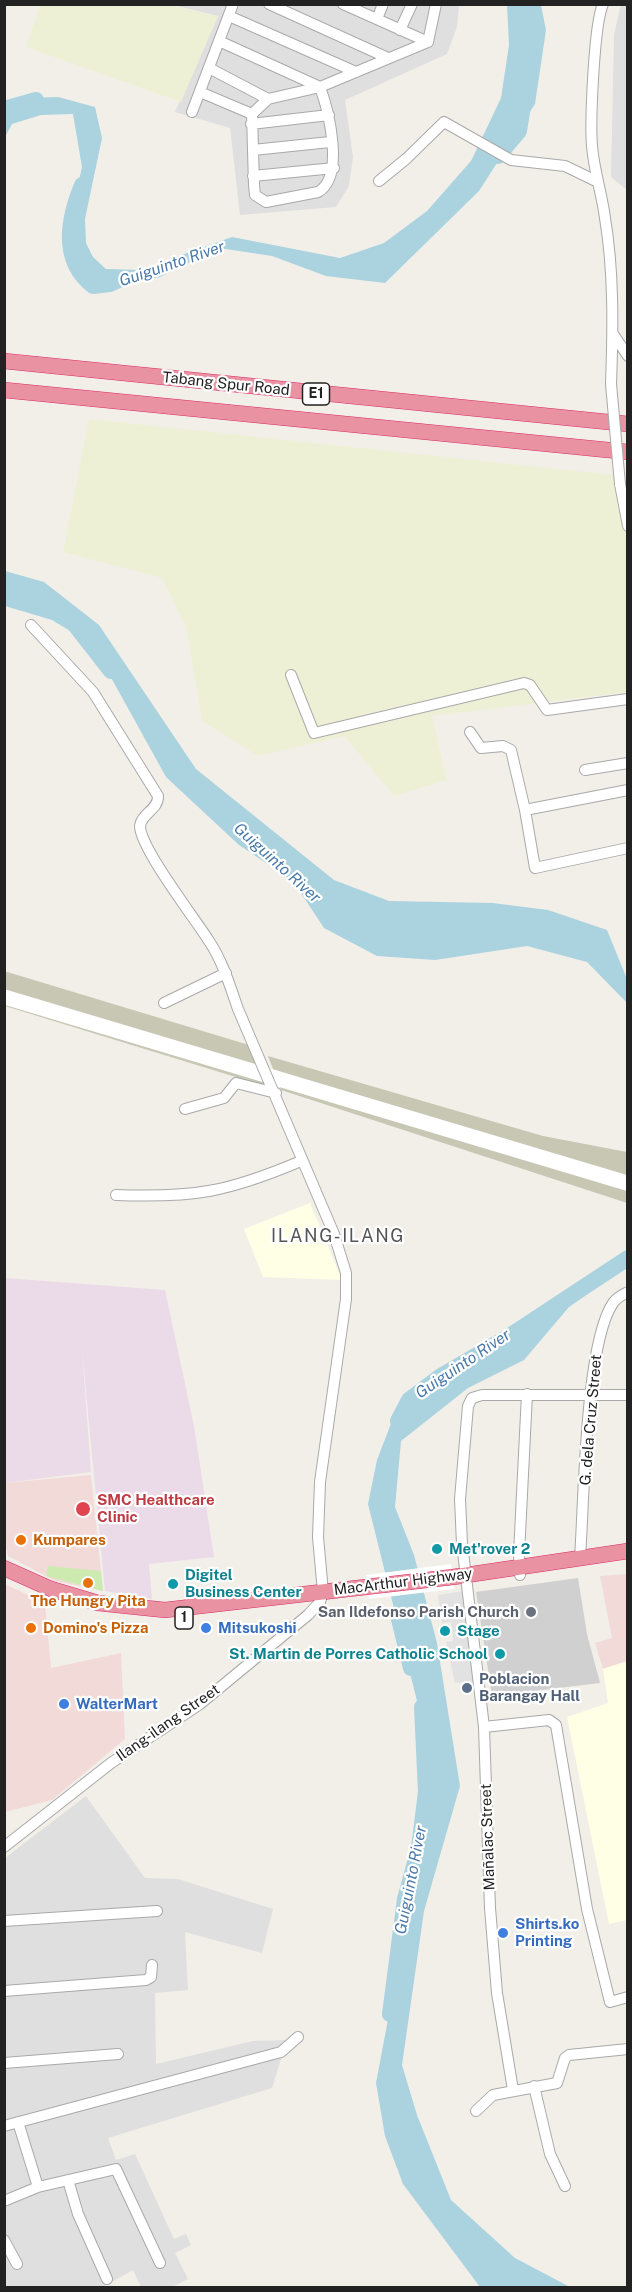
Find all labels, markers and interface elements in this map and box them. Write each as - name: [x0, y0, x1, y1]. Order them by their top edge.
- water label: Guiguinto River: [117, 237, 227, 291]
- street label: Tabang Spur Road: [161, 368, 291, 400]
- road number: E1: [302, 383, 330, 405]
- water label: Guiguinto River: [230, 819, 324, 907]
- district label: ILANG-ILANG: [271, 1225, 405, 1247]
- water label: Guiguinto River: [412, 1325, 514, 1403]
- street label: G. dela Cruz Street: [576, 1354, 606, 1486]
- place label: SMC Healthcare Clinic: [97, 1491, 215, 1526]
- marker: SMC Healthcare Clinic: [74, 1500, 92, 1518]
- place label: Kumpares: [33, 1531, 106, 1549]
- marker: Kumpares: [14, 1533, 28, 1547]
- place label: Met'rover 2: [449, 1540, 530, 1558]
- marker: Met'rover 2: [430, 1542, 444, 1556]
- street label: MacArthur Highway: [333, 1565, 473, 1599]
- place label: Digitel Business Center: [185, 1566, 302, 1601]
- marker: The Hungry Pita: [81, 1576, 95, 1590]
- marker: Digitel Business Center: [166, 1577, 180, 1591]
- place label: The Hungry Pita: [30, 1592, 146, 1610]
- place label: San Ildefonso Parish Church: [318, 1603, 519, 1621]
- marker: San Ildefonso Parish Church: [524, 1605, 538, 1619]
- road number: 1: [175, 1607, 193, 1629]
- place label: Domino's Pizza: [43, 1619, 148, 1637]
- place label: Mitsukoshi: [218, 1619, 297, 1637]
- marker: Domino's Pizza: [24, 1621, 38, 1635]
- marker: Mitsukoshi: [199, 1621, 213, 1635]
- place label: Stage: [457, 1622, 500, 1640]
- marker: Stage: [438, 1624, 452, 1638]
- place label: St. Martin de Porres Catholic School: [229, 1645, 488, 1663]
- marker: St. Martin de Porres Catholic School: [493, 1647, 507, 1661]
- place label: Poblacion Barangay Hall: [479, 1670, 580, 1705]
- street label: Ilang-ilang Street: [113, 1681, 223, 1765]
- marker: Poblacion Barangay Hall: [460, 1681, 474, 1695]
- place label: WalterMart: [76, 1695, 158, 1713]
- marker: WalterMart: [57, 1697, 71, 1711]
- street label: Mañalac Street: [477, 1783, 499, 1891]
- water label: Guiguinto River: [391, 1824, 431, 1936]
- place label: Shirts.ko Printing: [515, 1915, 579, 1950]
- marker: Shirts.ko Printing: [496, 1926, 510, 1940]

